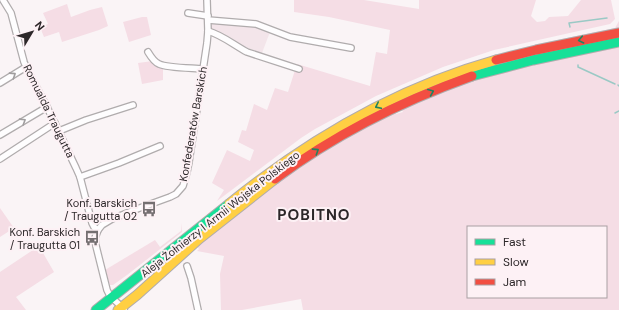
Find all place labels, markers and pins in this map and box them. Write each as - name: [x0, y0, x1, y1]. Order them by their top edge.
- place label: Konf. Barskich / Traugutta 02: [64, 196, 137, 223]
- bus stop icon: Konf. Barskich / Traugutta 02: [140, 200, 158, 218]
- place label: Konf. Barskich / Traugutta 01: [10, 225, 80, 252]
- bus stop icon: Konf. Barskich / Traugutta 01: [83, 229, 101, 247]

